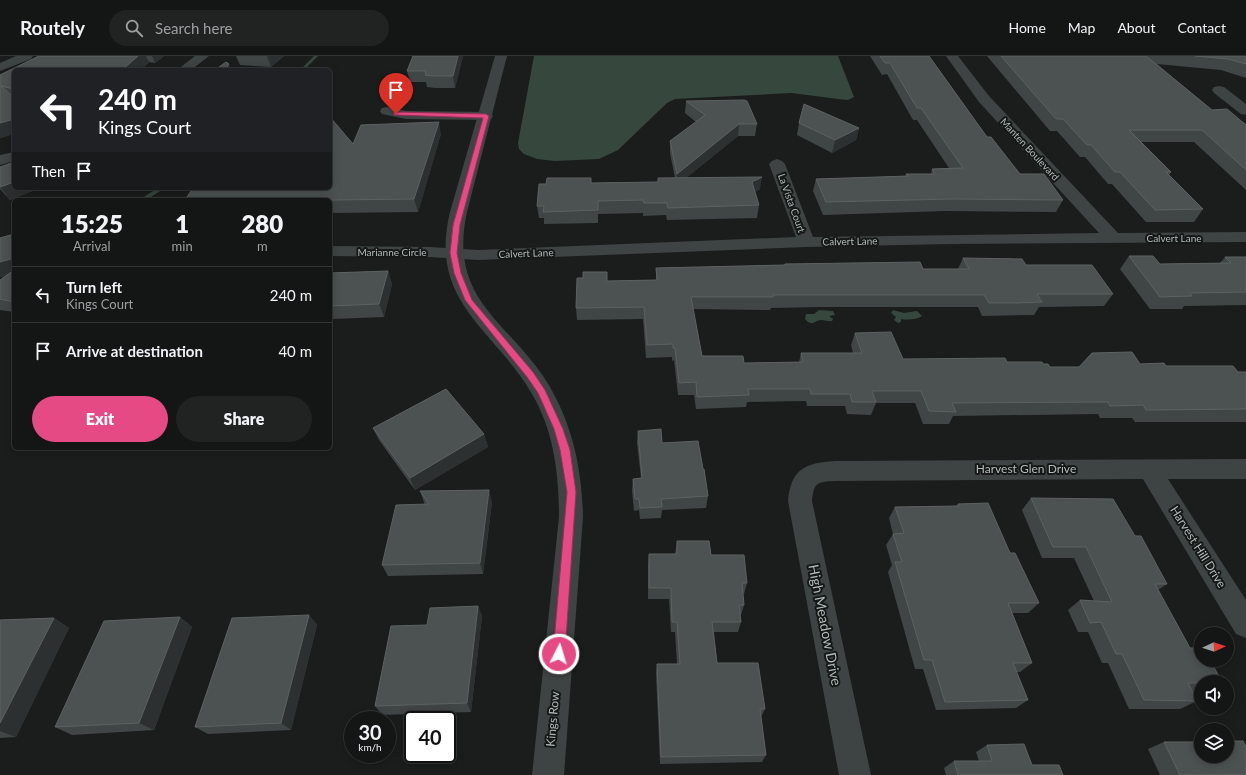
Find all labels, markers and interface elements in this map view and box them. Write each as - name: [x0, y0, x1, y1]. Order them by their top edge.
- search box: [109, 10, 389, 46]
- text: Routely: [20, 16, 85, 39]
- icon: search: [123, 17, 145, 39]
- text: Search here: [155, 19, 232, 37]
- text: Home: [1008, 19, 1046, 36]
- text: Map: [1068, 19, 1095, 36]
- text: About: [1117, 19, 1155, 36]
- text: Contact: [1177, 19, 1226, 36]
- pin: [379, 73, 413, 114]
- icon: arrive: [385, 79, 407, 101]
- text: 240 m: [98, 82, 177, 116]
- icon: left: [32, 84, 84, 136]
- street label: Manten Boulevard: [998, 115, 1062, 183]
- text: Kings Court: [98, 116, 191, 138]
- icon: arrive: [73, 160, 95, 182]
- text: Then: [32, 162, 65, 180]
- street label: La Vista Court: [776, 172, 808, 235]
- text: 15:25: [61, 209, 123, 238]
- text: 1: [175, 209, 189, 238]
- text: 280: [241, 209, 283, 238]
- street label: Calvert Lane: [1146, 232, 1202, 244]
- street label: Calvert Lane: [822, 235, 878, 247]
- text: Arrival: [73, 238, 111, 254]
- text: min: [172, 238, 193, 254]
- text: m: [257, 238, 268, 254]
- street label: Marianne Circle: [357, 246, 427, 258]
- street label: Calvert Lane: [498, 246, 554, 260]
- text: Turn left: [66, 278, 122, 296]
- icon: left: [32, 284, 54, 306]
- text: 240 m: [270, 286, 312, 304]
- text: Kings Court: [66, 296, 133, 312]
- icon: arrive: [32, 340, 54, 362]
- text: Arrive at destination: [66, 342, 203, 360]
- text: 40 m: [278, 342, 312, 360]
- button: Exit: [32, 396, 168, 442]
- button: Share: [176, 396, 312, 442]
- street label: Harvest Glen Drive: [976, 461, 1076, 476]
- street label: Harvest Hill Drive: [1167, 503, 1230, 590]
- street label: High Meadow Drive: [805, 563, 846, 687]
- north arrow: [1194, 627, 1234, 667]
- map controls: [1194, 627, 1234, 763]
- position arrow: [538, 633, 580, 675]
- button: sound: [1194, 675, 1234, 715]
- street label: Kings Row: [543, 690, 562, 747]
- speed limit sign: 40: [404, 711, 456, 763]
- text: 30: [358, 720, 382, 744]
- button: layers: [1194, 723, 1234, 763]
- text: km/h: [358, 741, 382, 753]

